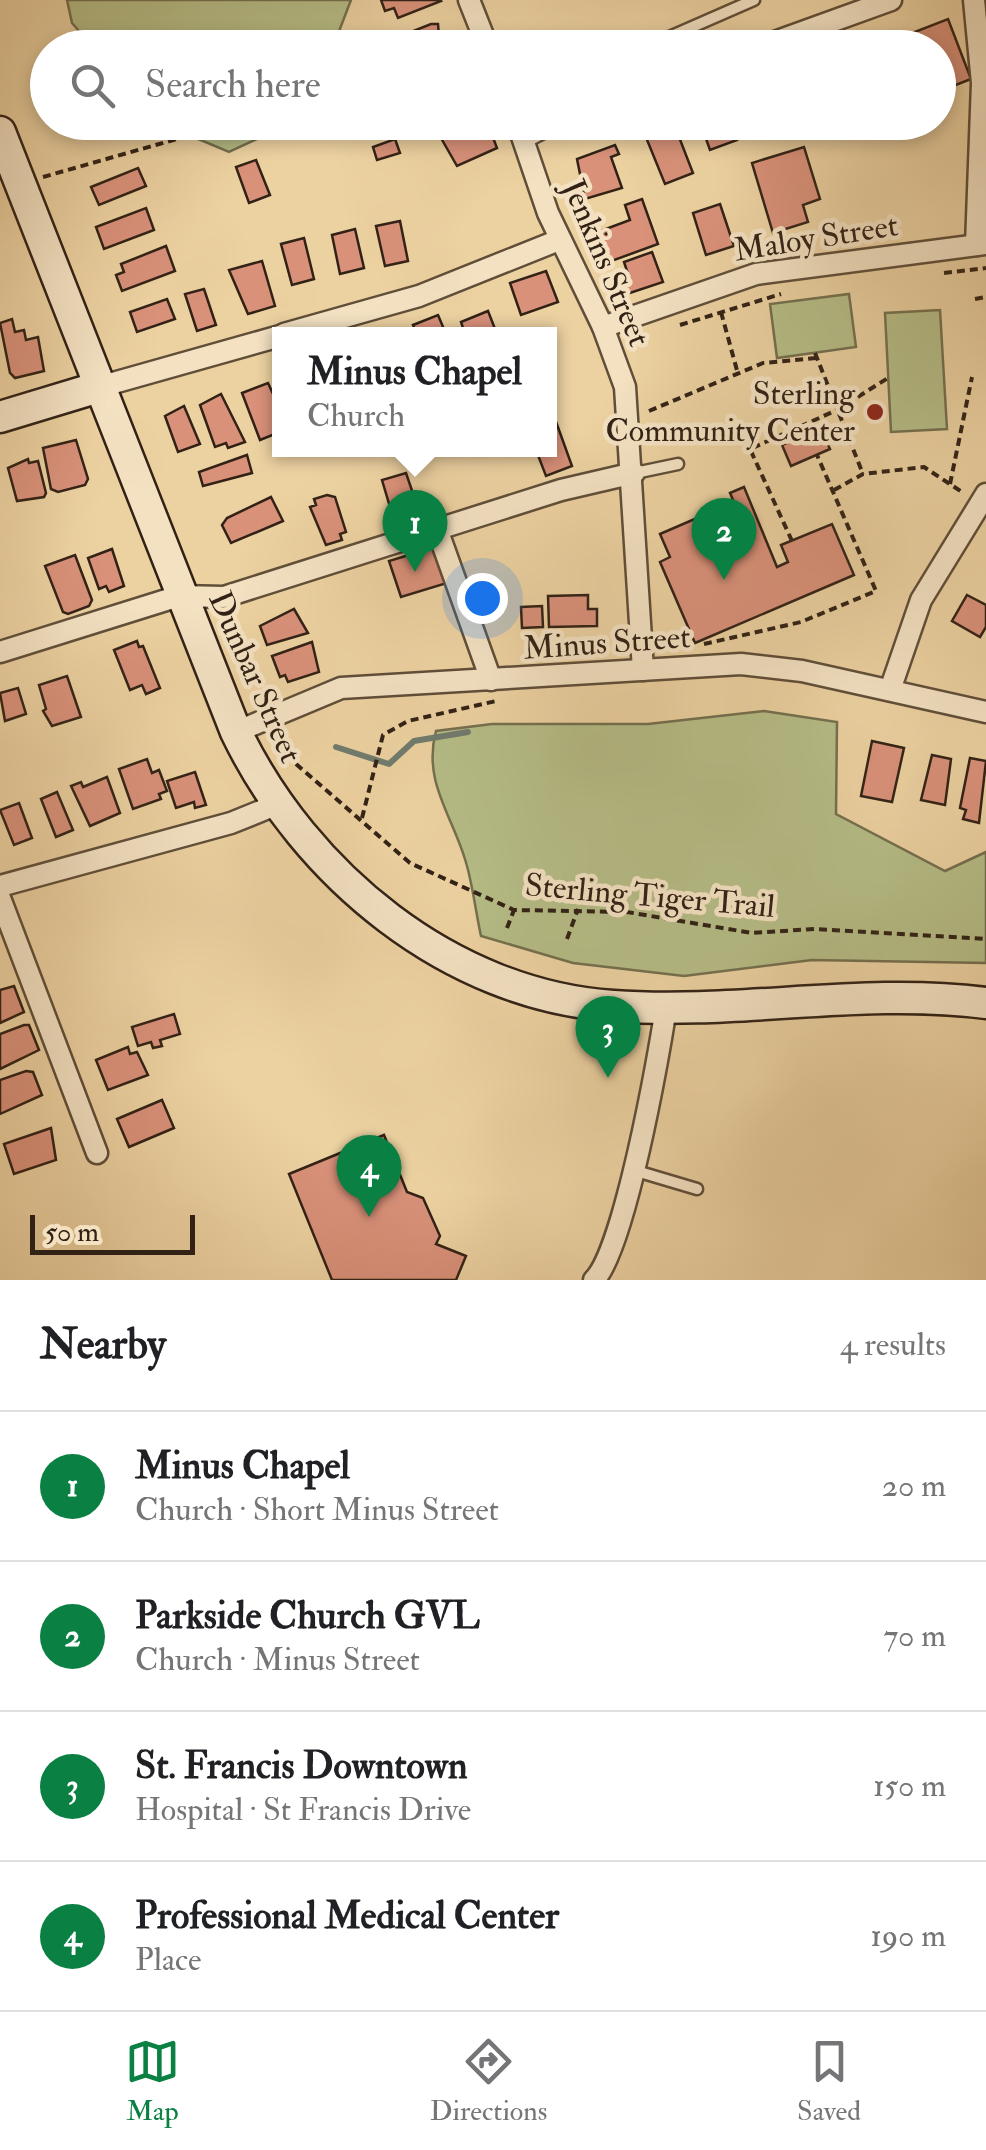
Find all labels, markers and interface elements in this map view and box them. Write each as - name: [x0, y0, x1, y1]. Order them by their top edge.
- search box: [30, 30, 956, 140]
- icon: search: [65, 58, 120, 113]
- text: Search here: [145, 61, 321, 109]
- street label: Jenkins Street: [553, 173, 659, 352]
- street label: Maloy Street: [731, 205, 901, 271]
- popup: [272, 327, 557, 457]
- text: Minus Chapel: [307, 348, 522, 396]
- place label: Sterling Community Center: [605, 374, 856, 451]
- text: Church: [307, 396, 405, 436]
- marker: Sterling Community Center: [864, 401, 886, 423]
- pin: 1: [382, 490, 448, 572]
- pin: 2: [692, 498, 756, 580]
- your location: [457, 573, 508, 624]
- street label: Dunbar Street: [199, 585, 311, 769]
- street label: Minus Street: [522, 617, 692, 669]
- street label: Sterling Tiger Trail: [523, 865, 777, 927]
- pin: 3: [576, 996, 640, 1078]
- pin: 4: [336, 1134, 402, 1217]
- scale bar: [30, 1210, 195, 1254]
- text: 50 m: [45, 1215, 99, 1250]
- text: Nearby: [40, 1319, 166, 1371]
- text: 4 results: [840, 1325, 946, 1365]
- text: Minus Chapel: [135, 1442, 350, 1490]
- text: 1: [67, 1466, 78, 1506]
- text: 20 m: [882, 1466, 946, 1506]
- text: Church · Short Minus Street: [135, 1490, 499, 1530]
- text: Parkside Church GVL: [135, 1592, 480, 1640]
- text: 2: [64, 1616, 81, 1656]
- text: 70 m: [883, 1616, 946, 1656]
- text: Church · Minus Street: [135, 1640, 420, 1680]
- text: St. Francis Downtown: [135, 1742, 468, 1790]
- text: 3: [66, 1766, 79, 1806]
- text: 150 m: [873, 1766, 946, 1806]
- text: Hospital · St Francis Drive: [135, 1790, 471, 1830]
- text: Professional Medical Center: [135, 1892, 559, 1940]
- text: 4: [64, 1916, 81, 1956]
- text: 190 m: [870, 1916, 946, 1956]
- text: Place: [135, 1940, 201, 1980]
- tab: Map: [125, 2034, 180, 2129]
- tab: Directions: [430, 2034, 547, 2129]
- tab: Saved: [797, 2034, 861, 2129]

